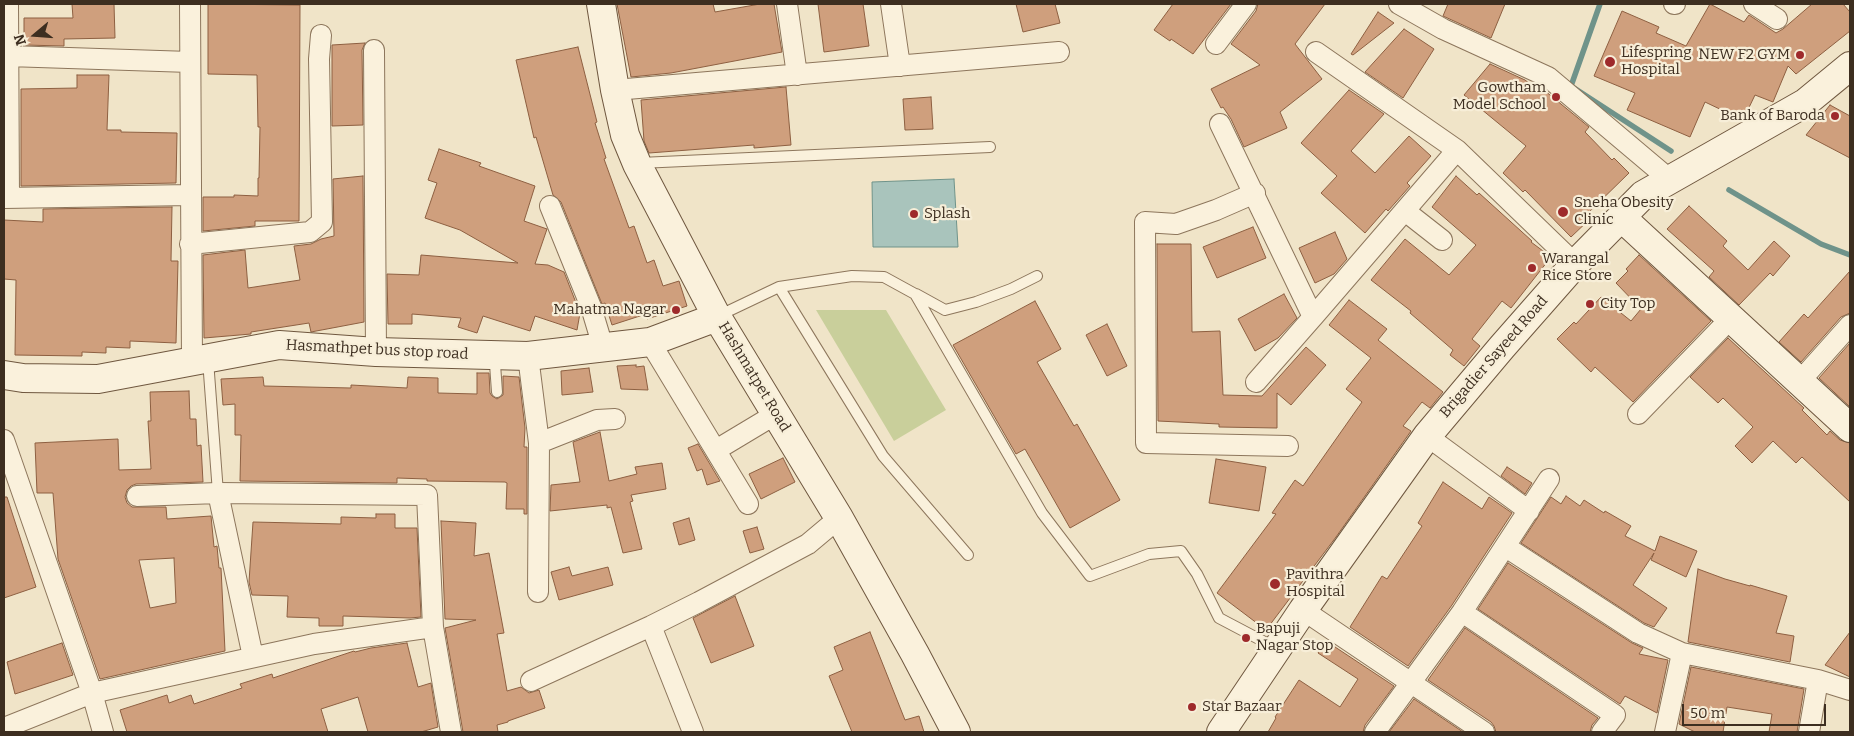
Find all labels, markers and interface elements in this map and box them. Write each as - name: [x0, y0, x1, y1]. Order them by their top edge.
- north arrow: [10, 10, 60, 60]
- text: N: [11, 32, 30, 48]
- place label: Lifespring Hospital: [1621, 44, 1692, 79]
- place label: NEW F2 GYM: [1698, 46, 1790, 64]
- marker: NEW F2 GYM: [1794, 49, 1806, 61]
- marker: Lifespring Hospital: [1603, 55, 1617, 69]
- place label: Gowtham Model School: [1453, 79, 1546, 114]
- marker: Gowtham Model School: [1550, 91, 1562, 103]
- place label: Bank of Baroda: [1720, 107, 1825, 125]
- marker: Bank of Baroda: [1829, 110, 1841, 122]
- place label: Sneha Obesity Clinic: [1574, 194, 1674, 229]
- place label: Splash: [924, 205, 970, 223]
- marker: Sneha Obesity Clinic: [1556, 205, 1570, 219]
- marker: Splash: [908, 208, 920, 220]
- place label: Warangal Rice Store: [1542, 250, 1612, 285]
- marker: Warangal Rice Store: [1526, 262, 1538, 274]
- street label: Brigadier Sayeed Road: [1436, 292, 1552, 422]
- place label: City Top: [1600, 295, 1656, 313]
- marker: City Top: [1584, 298, 1596, 310]
- place label: Mahatma Nagar: [553, 301, 666, 319]
- marker: Mahatma Nagar: [670, 304, 682, 316]
- street label: Hashmatpet Road: [714, 319, 794, 435]
- street label: Hasmathpet bus stop road: [285, 336, 469, 364]
- place label: Pavithra Hospital: [1286, 566, 1345, 601]
- marker: Pavithra Hospital: [1268, 577, 1282, 591]
- place label: Bapuji Nagar Stop: [1256, 620, 1333, 655]
- marker: Bapuji Nagar Stop: [1240, 632, 1252, 644]
- scale bar: [1684, 694, 1828, 726]
- place label: Star Bazaar: [1202, 698, 1282, 716]
- marker: Star Bazaar: [1186, 701, 1198, 713]
- text: 50 m: [1690, 704, 1725, 722]

